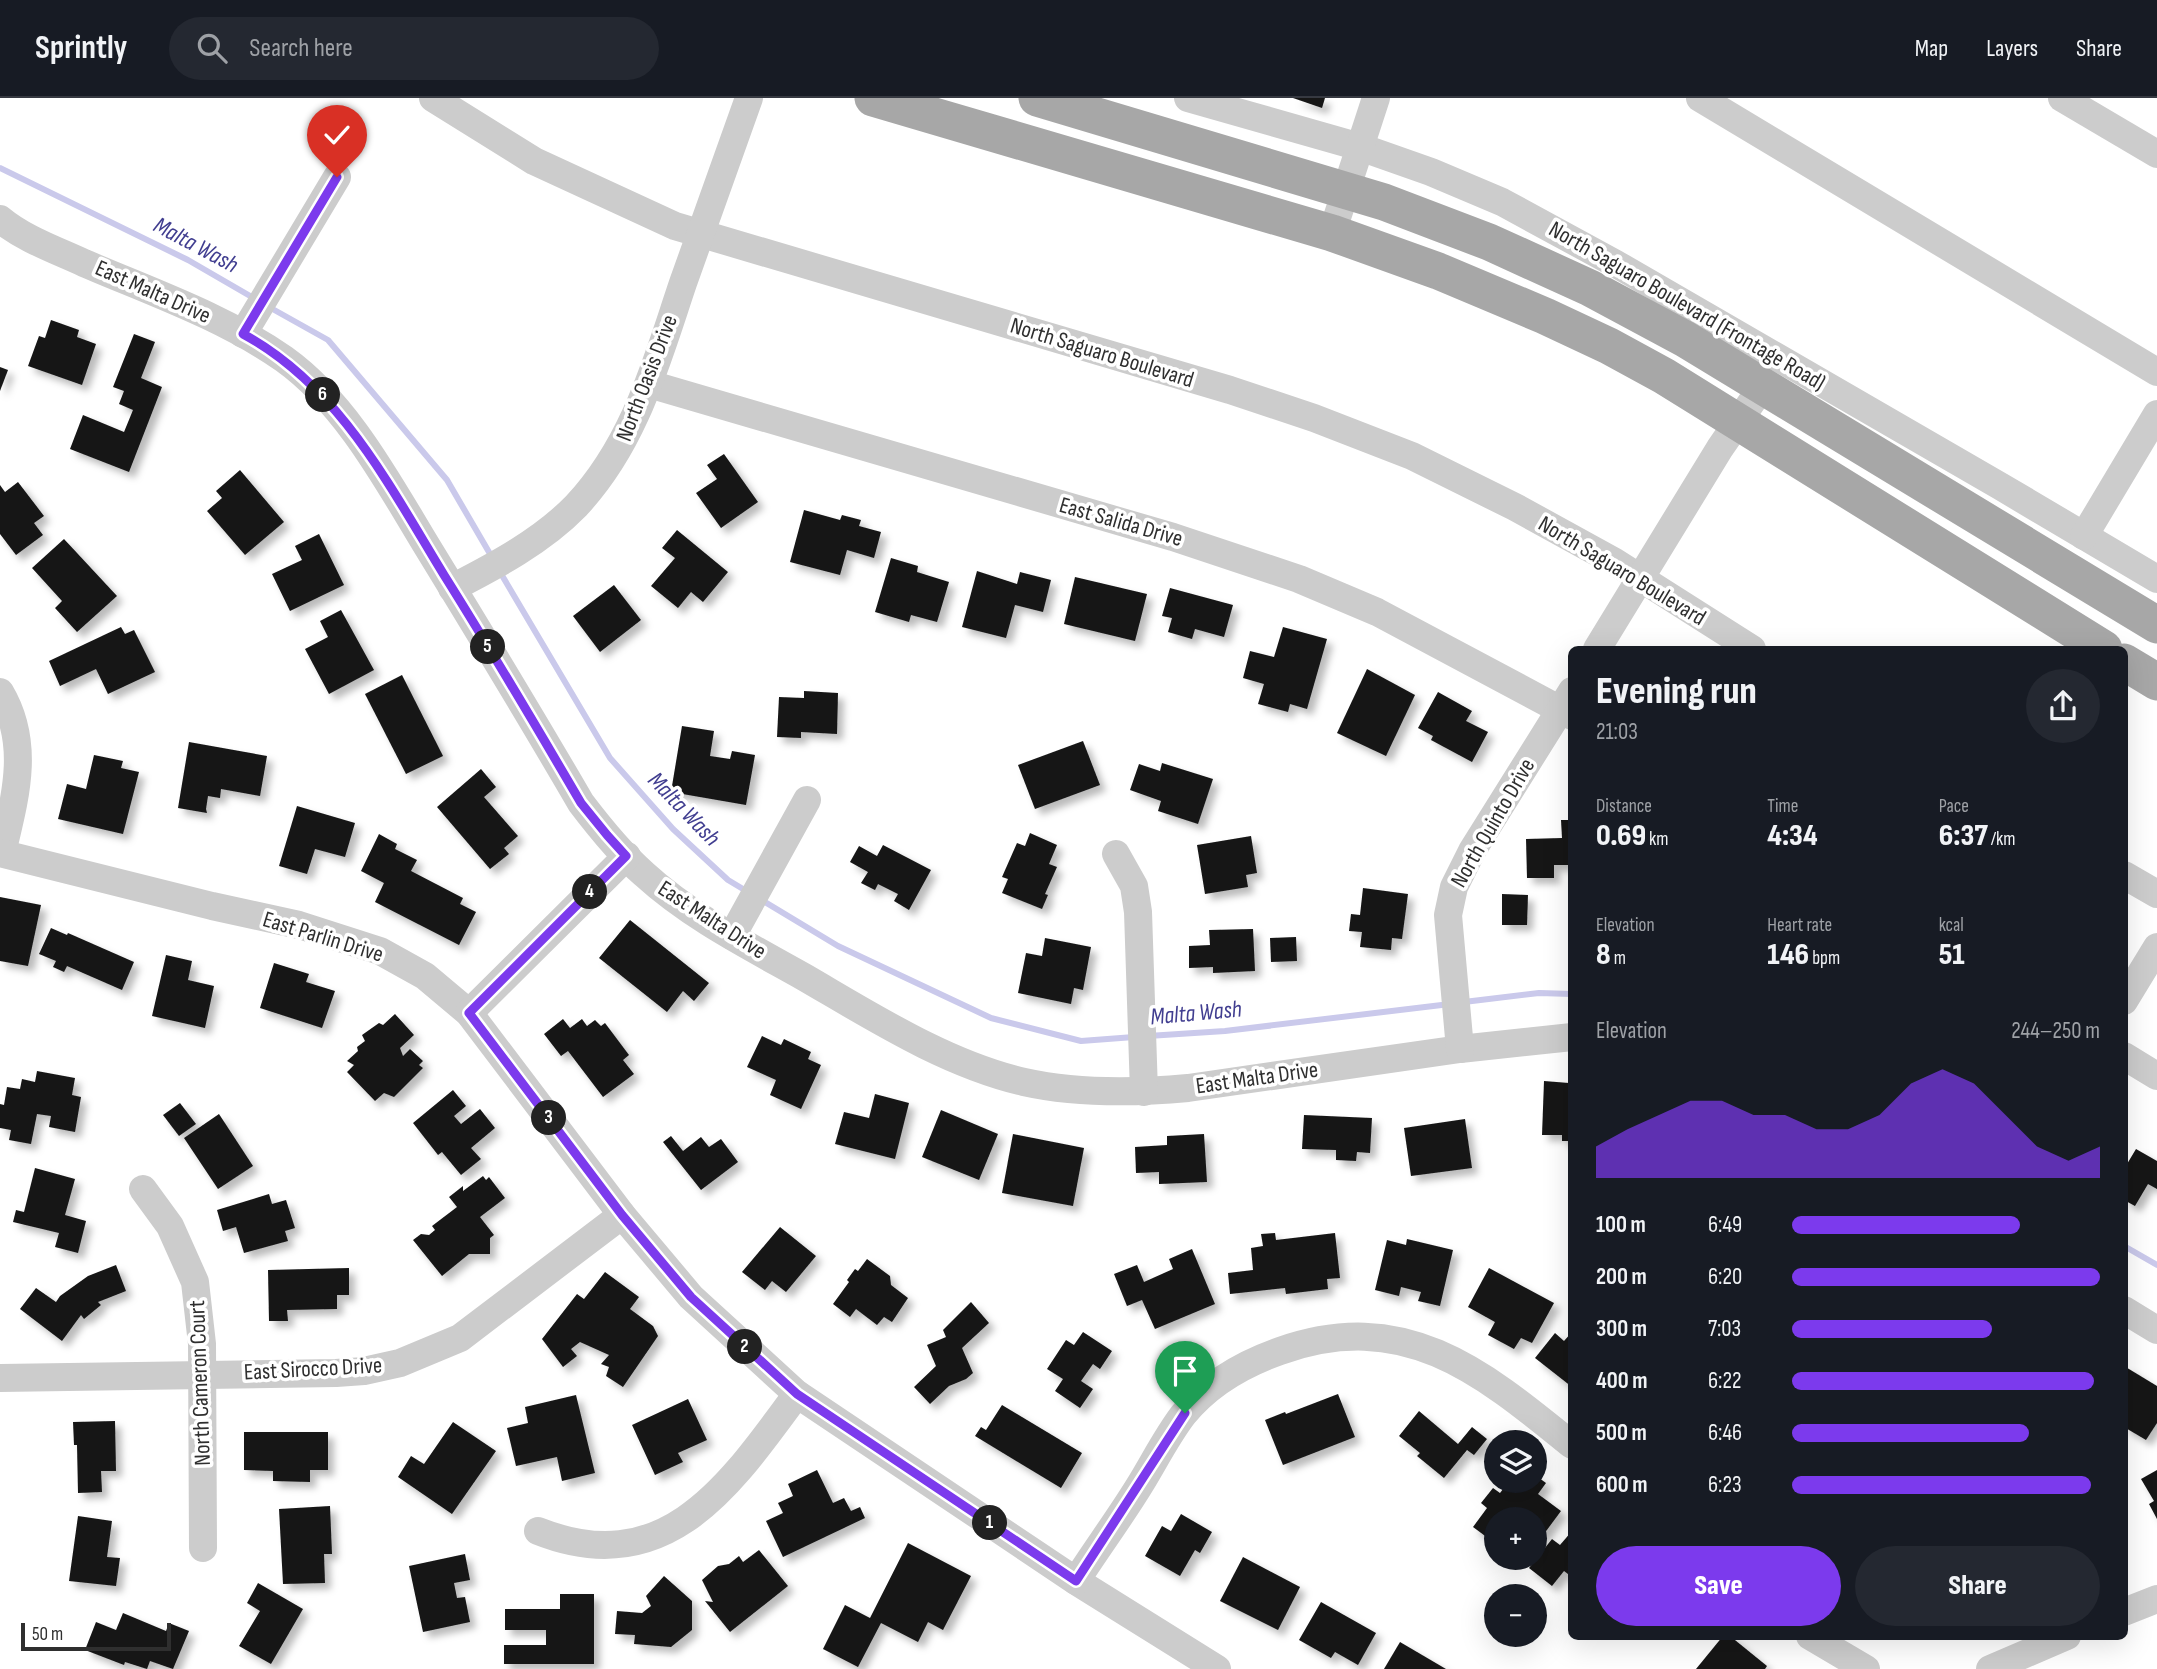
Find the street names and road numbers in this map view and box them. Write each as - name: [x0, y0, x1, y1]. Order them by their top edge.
- street label: North Saguaro Boulevard (Frontage Road): [1544, 215, 1830, 397]
- street label: East Malta Drive: [91, 254, 215, 330]
- street label: North Oasis Drive: [610, 311, 684, 445]
- street label: North Saguaro Boulevard: [1007, 312, 1197, 394]
- street label: East Salida Drive: [1056, 491, 1186, 553]
- street label: North Saguaro Boulevard: [1533, 510, 1711, 632]
- street label: North Quinto Drive: [1445, 754, 1541, 892]
- street label: East Malta Drive: [653, 875, 771, 965]
- street label: East Parlin Drive: [259, 905, 387, 969]
- street label: East Malta Drive: [1194, 1056, 1320, 1100]
- street label: North Cameron Court: [183, 1300, 217, 1466]
- street label: East Sirocco Drive: [243, 1351, 383, 1387]

